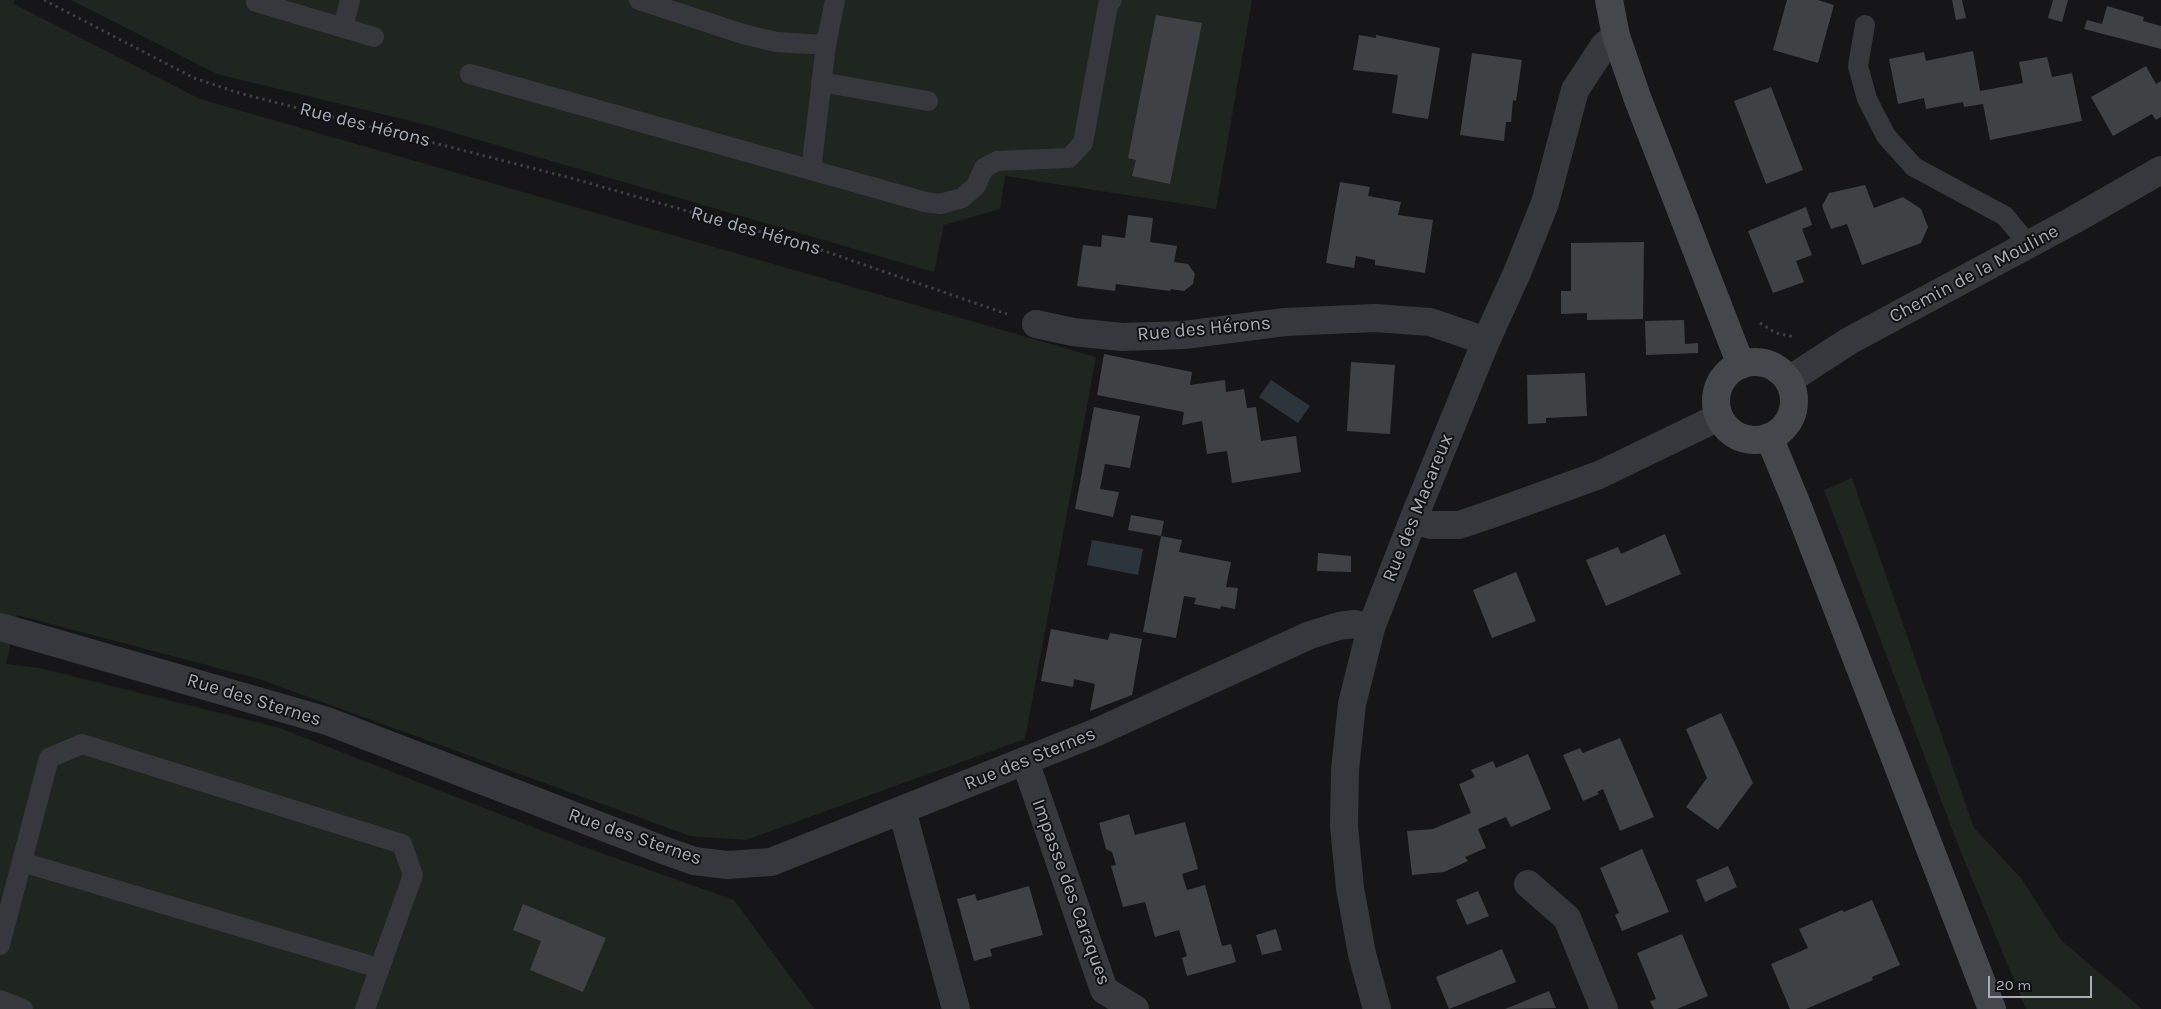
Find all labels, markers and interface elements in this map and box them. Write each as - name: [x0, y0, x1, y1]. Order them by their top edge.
- street label: Rue des Hérons: [297, 98, 433, 152]
- street label: Rue des Hérons: [688, 202, 824, 260]
- street label: Chemin de la Mouline: [1886, 220, 2062, 328]
- street label: Rue des Hérons: [1136, 312, 1272, 346]
- street label: Rue des Macareux: [1378, 431, 1458, 585]
- street label: Rue des Sternes: [184, 669, 324, 731]
- street label: Rue des Sternes: [961, 722, 1099, 796]
- street label: Impasse des Caraques: [1027, 796, 1115, 988]
- street label: Rue des Sternes: [565, 804, 705, 870]
- scale bar: [1991, 966, 2095, 998]
- text: 20 m: [1996, 976, 2031, 994]

